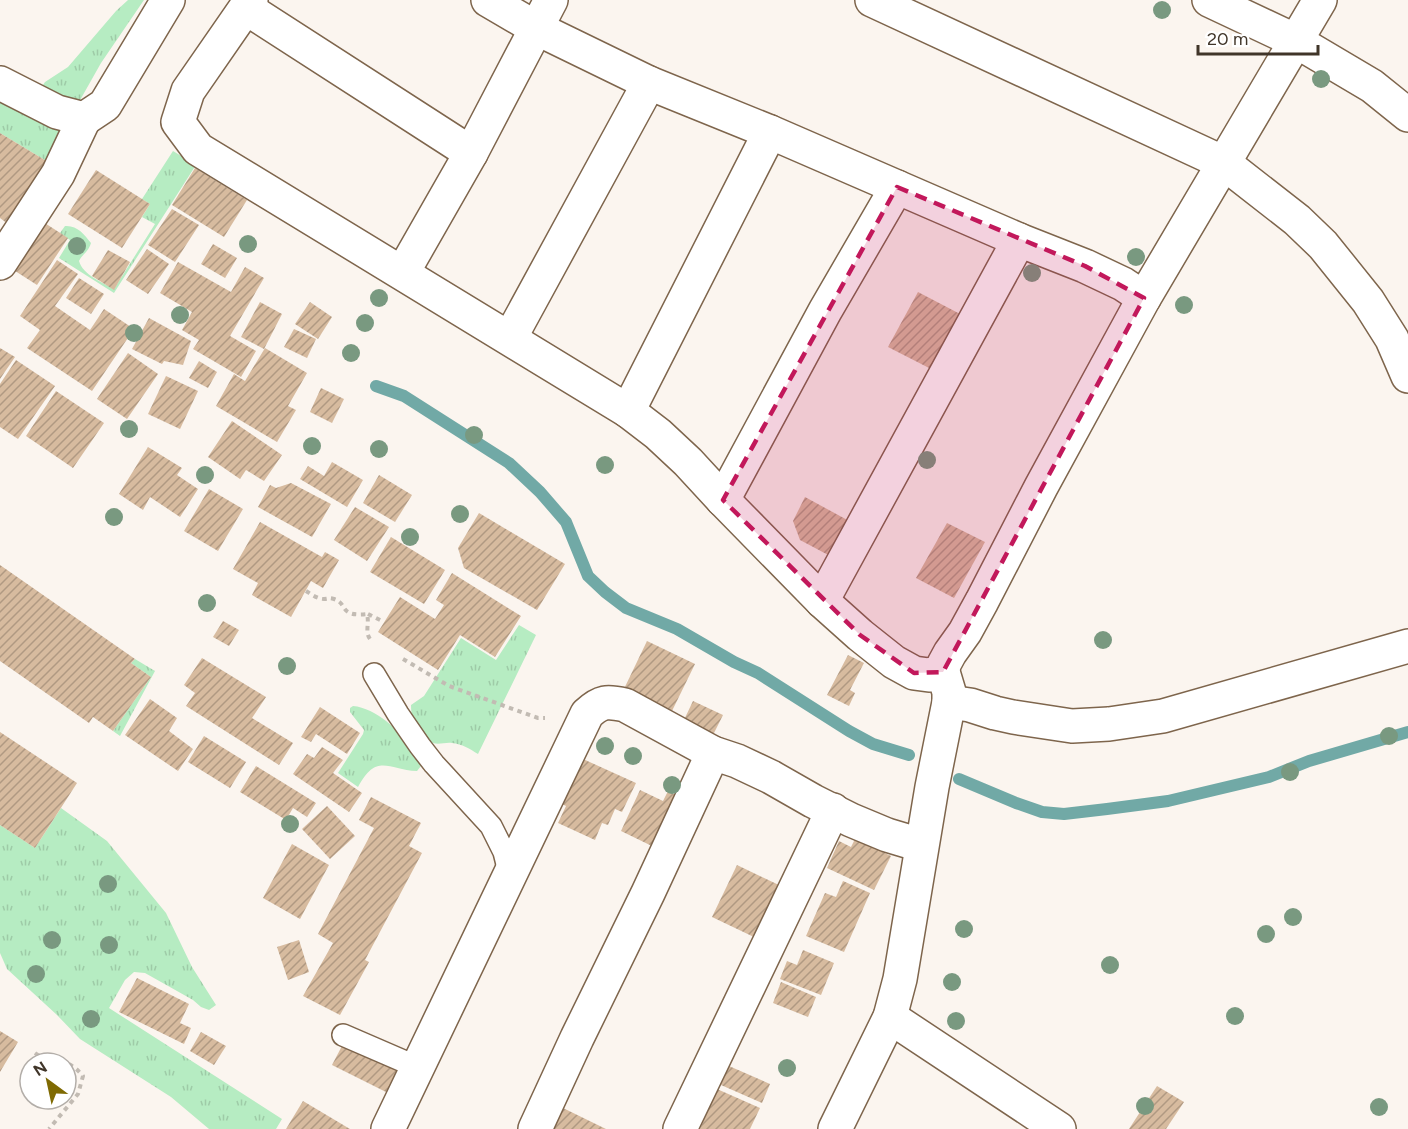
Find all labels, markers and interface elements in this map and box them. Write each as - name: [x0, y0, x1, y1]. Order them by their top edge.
- scale bar: [1198, 18, 1318, 56]
- text: 20 m: [1207, 28, 1248, 50]
- north arrow: [18, 1051, 78, 1111]
- text: N: [30, 1058, 50, 1080]

